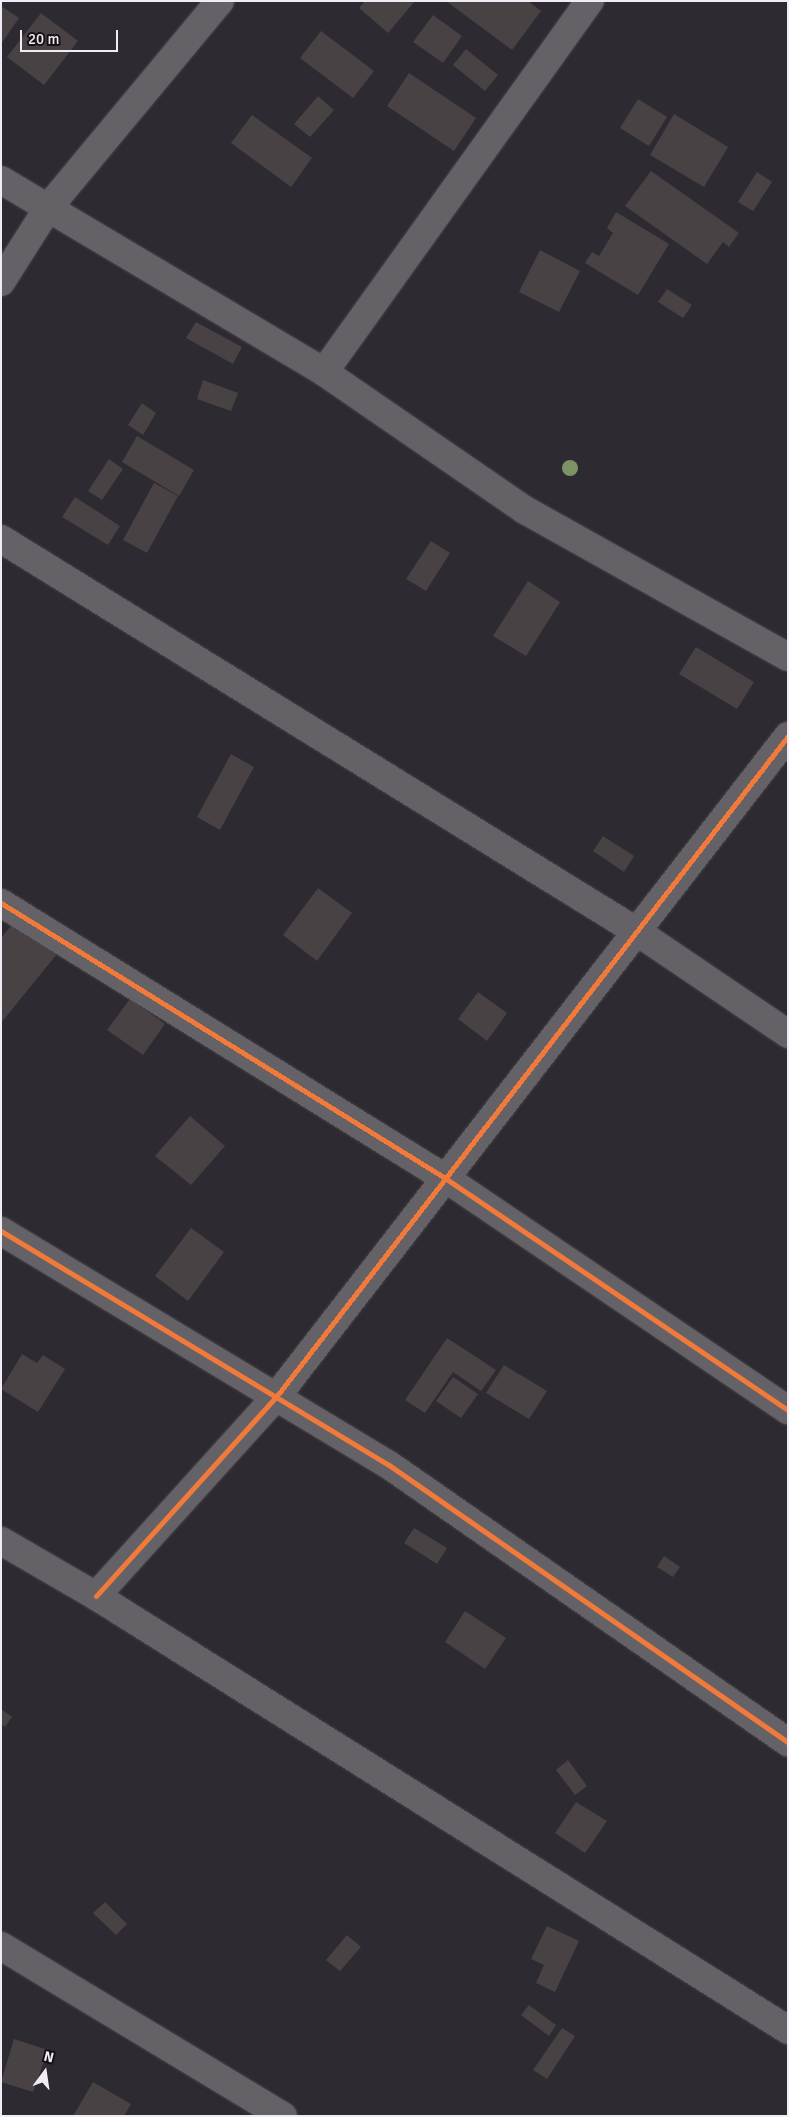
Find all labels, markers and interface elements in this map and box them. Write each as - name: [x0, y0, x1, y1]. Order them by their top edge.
- scale bar: [22, 20, 120, 52]
- text: 20 m: [28, 30, 59, 48]
- north arrow: [20, 2047, 70, 2097]
- text: N: [42, 2048, 56, 2066]

